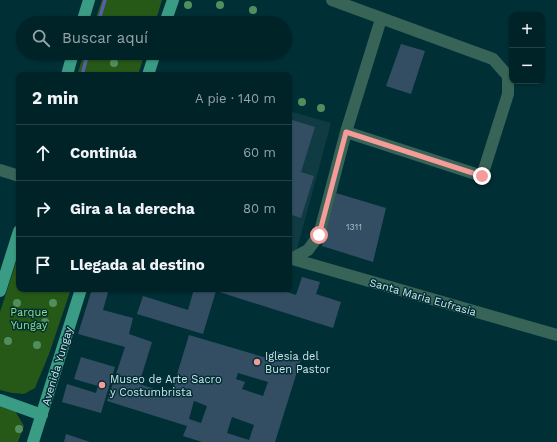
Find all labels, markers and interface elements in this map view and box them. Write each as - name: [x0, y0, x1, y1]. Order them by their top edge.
- map controls: [509, 12, 545, 84]
- button: +: [509, 12, 545, 48]
- search box: [16, 16, 292, 60]
- icon: search: [30, 27, 52, 49]
- text: Buscar aquí: [62, 29, 148, 47]
- button: −: [509, 48, 545, 84]
- text: 2 min: [32, 88, 78, 108]
- text: A pie · 140 m: [195, 91, 276, 106]
- icon: ahead: [32, 142, 54, 164]
- text: Continúa: [70, 144, 137, 162]
- text: 60 m: [243, 145, 276, 160]
- route end: [473, 167, 491, 185]
- icon: right: [32, 198, 54, 220]
- text: Gira a la derecha: [70, 200, 195, 218]
- text: 80 m: [243, 201, 276, 216]
- house number: 1311: [346, 222, 362, 232]
- route start: [310, 226, 328, 244]
- icon: arrive: [32, 254, 54, 276]
- text: Llegada al destino: [70, 256, 205, 274]
- street label: Santa Maria Eufrasia: [368, 276, 478, 319]
- park label: Parque Yungay: [10, 306, 48, 332]
- street label: Avenida Yungay: [39, 325, 76, 407]
- place label: Iglesia del Buen Pastor: [265, 350, 331, 376]
- marker: Iglesia del Buen Pastor: [252, 357, 262, 367]
- place label: Museo de Arte Sacro y Costumbrista: [110, 373, 222, 399]
- marker: Museo de Arte Sacro y Costumbrista: [97, 380, 107, 390]

